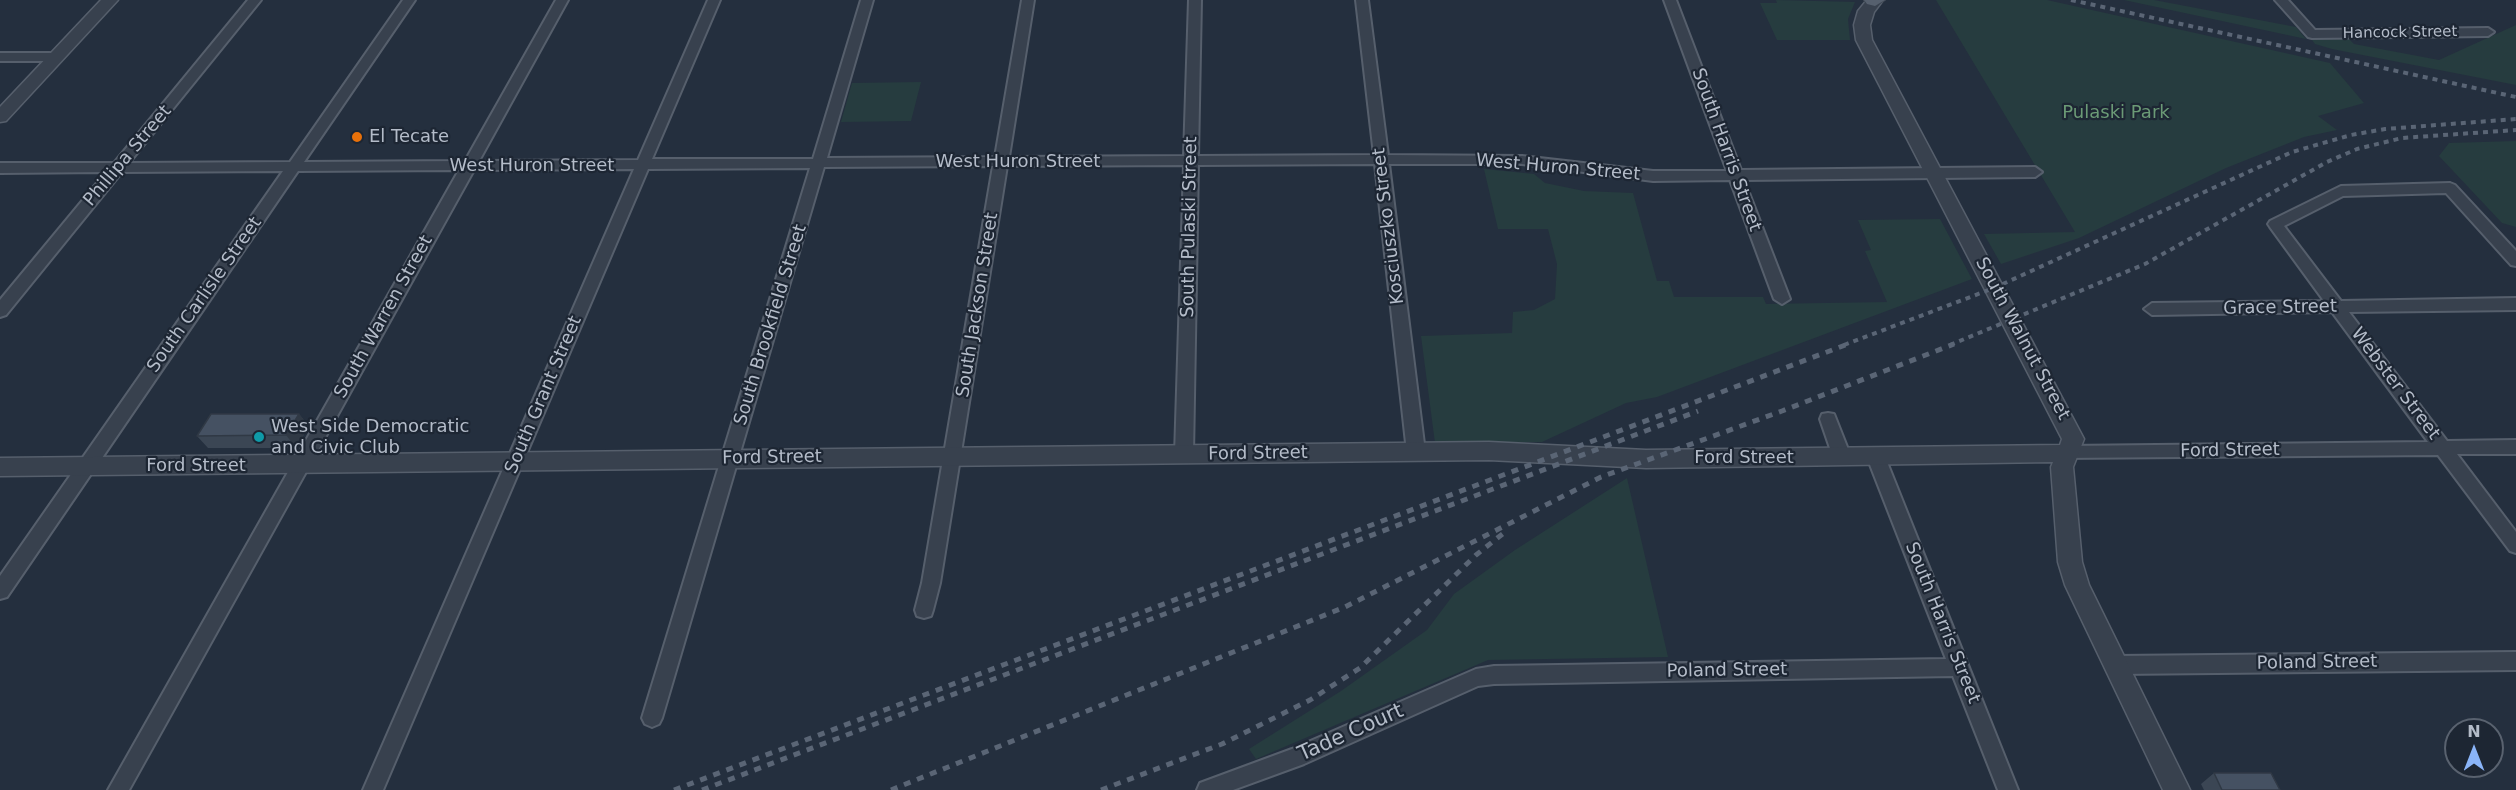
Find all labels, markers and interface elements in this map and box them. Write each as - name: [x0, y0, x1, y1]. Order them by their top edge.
- street label: Hancock Street: [2343, 23, 2457, 43]
- street label: South Harris Street: [1686, 66, 1766, 234]
- street label: Phillipa Street: [80, 101, 176, 211]
- park label: Pulaski Park: [2062, 102, 2170, 124]
- place label: El Tecate: [369, 126, 449, 148]
- marker: El Tecate: [350, 130, 364, 144]
- street label: South Pulaski Street: [1178, 136, 1202, 318]
- street label: Kosciuszko Street: [1369, 146, 1409, 306]
- street label: West Huron Street: [1475, 150, 1641, 186]
- street label: West Huron Street: [936, 151, 1100, 173]
- street label: West Huron Street: [450, 155, 614, 177]
- street label: South Jackson Street: [953, 211, 1003, 399]
- street label: South Carlisle Street: [143, 213, 267, 377]
- street label: South Brookfield Street: [730, 222, 812, 428]
- street label: South Warren Street: [330, 232, 438, 402]
- street label: South Walnut Street: [1970, 254, 2074, 424]
- street label: Grace Street: [2223, 296, 2337, 320]
- street label: South Grant Street: [501, 313, 587, 477]
- street label: Webster Street: [2346, 324, 2444, 444]
- place label: West Side Democratic and Civic Club: [271, 416, 469, 458]
- marker: West Side Democratic and Civic Club: [252, 430, 266, 444]
- street label: Ford Street: [2180, 439, 2280, 463]
- street label: Ford Street: [1208, 442, 1308, 466]
- street label: Ford Street: [722, 446, 822, 470]
- street label: Ford Street: [1694, 447, 1794, 469]
- street label: Ford Street: [146, 455, 246, 477]
- street label: South Harris Street: [1900, 539, 1984, 707]
- street label: Poland Street: [2257, 651, 2377, 675]
- street label: Poland Street: [1667, 659, 1787, 683]
- street label: Tade Court: [1294, 699, 1408, 767]
- north arrow: [2444, 718, 2504, 778]
- text: N: [2467, 722, 2481, 741]

